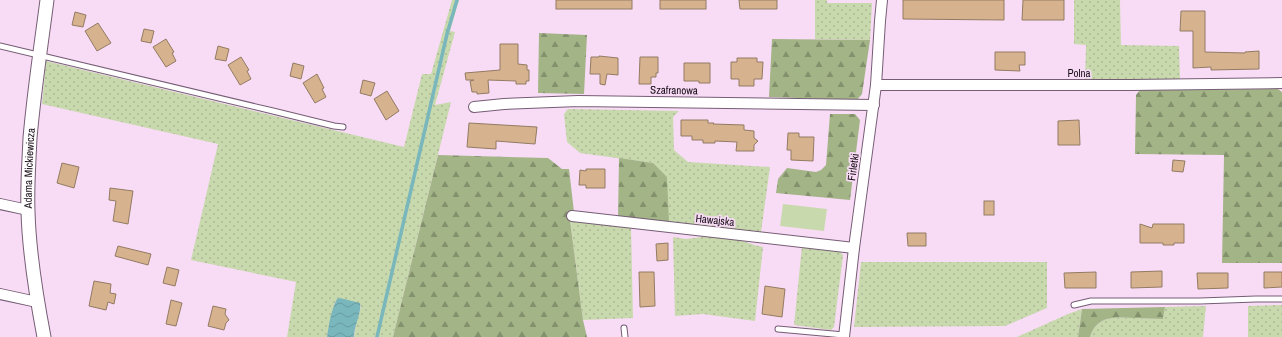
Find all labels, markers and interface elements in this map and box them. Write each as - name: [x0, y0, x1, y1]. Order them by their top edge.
- street label: Polna: [1067, 66, 1091, 80]
- street label: Szafranowa: [650, 83, 698, 97]
- street label: Adama Mickiewicza: [21, 127, 38, 210]
- street label: Firletki: [844, 152, 862, 182]
- street label: Hawajska: [695, 211, 735, 229]

